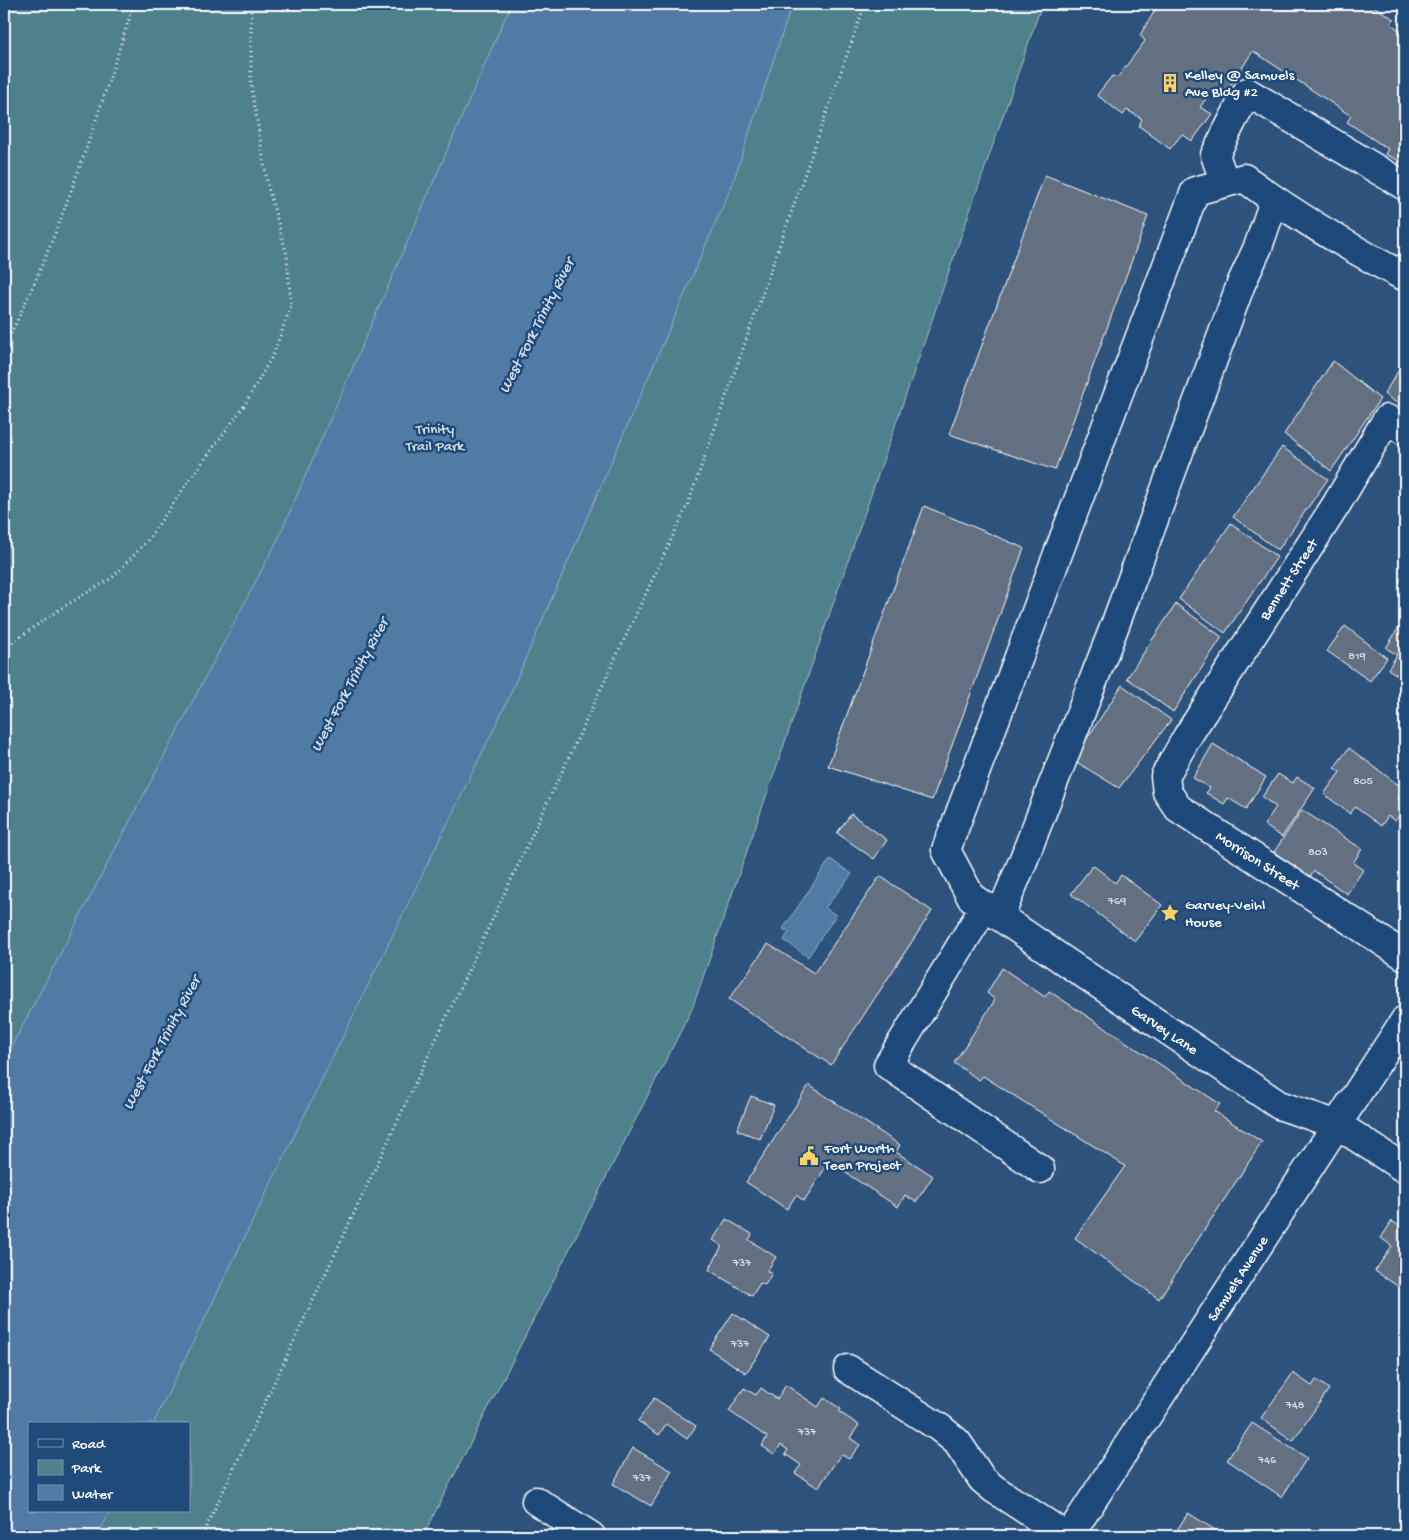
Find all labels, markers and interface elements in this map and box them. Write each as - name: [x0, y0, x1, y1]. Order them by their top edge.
- place label: Kelley @ Samuels Ave Bldg #2: [1185, 67, 1295, 102]
- building icon: Kelley @ Samuels Ave Bldg #2: [1159, 72, 1181, 94]
- water label: West Fork Trinity River: [496, 253, 582, 397]
- park label: Trinity Trail Park: [405, 421, 465, 456]
- street label: Bennett Street: [1256, 535, 1324, 625]
- water label: West Fork Trinity River: [308, 613, 396, 756]
- house number: 819: [1348, 650, 1366, 664]
- house number: 805: [1353, 775, 1373, 789]
- street label: Morrison Street: [1212, 828, 1304, 896]
- house number: 803: [1308, 846, 1328, 860]
- house number: 769: [1107, 895, 1126, 909]
- place label: Garvey-Veihl House: [1185, 897, 1265, 932]
- place icon: Garvey-Veihl House: [1159, 902, 1181, 924]
- water label: West Fork Trinity River: [120, 971, 208, 1114]
- street label: Garvey Lane: [1127, 1002, 1201, 1060]
- place label: Fort Worth Teen Project: [823, 1140, 903, 1175]
- public building icon: Fort Worth Teen Project: [798, 1145, 820, 1167]
- street label: Samuels Avenue: [1204, 1233, 1273, 1325]
- house number: 737: [732, 1257, 752, 1271]
- house number: 737: [730, 1338, 750, 1352]
- house number: 748: [1285, 1399, 1305, 1413]
- legend: [28, 1422, 190, 1512]
- house number: 737: [797, 1426, 817, 1440]
- text: Road: [72, 1436, 106, 1454]
- house number: 746: [1257, 1454, 1277, 1468]
- text: Park: [71, 1460, 102, 1478]
- house number: 737: [632, 1472, 652, 1486]
- text: Water: [72, 1486, 114, 1504]

